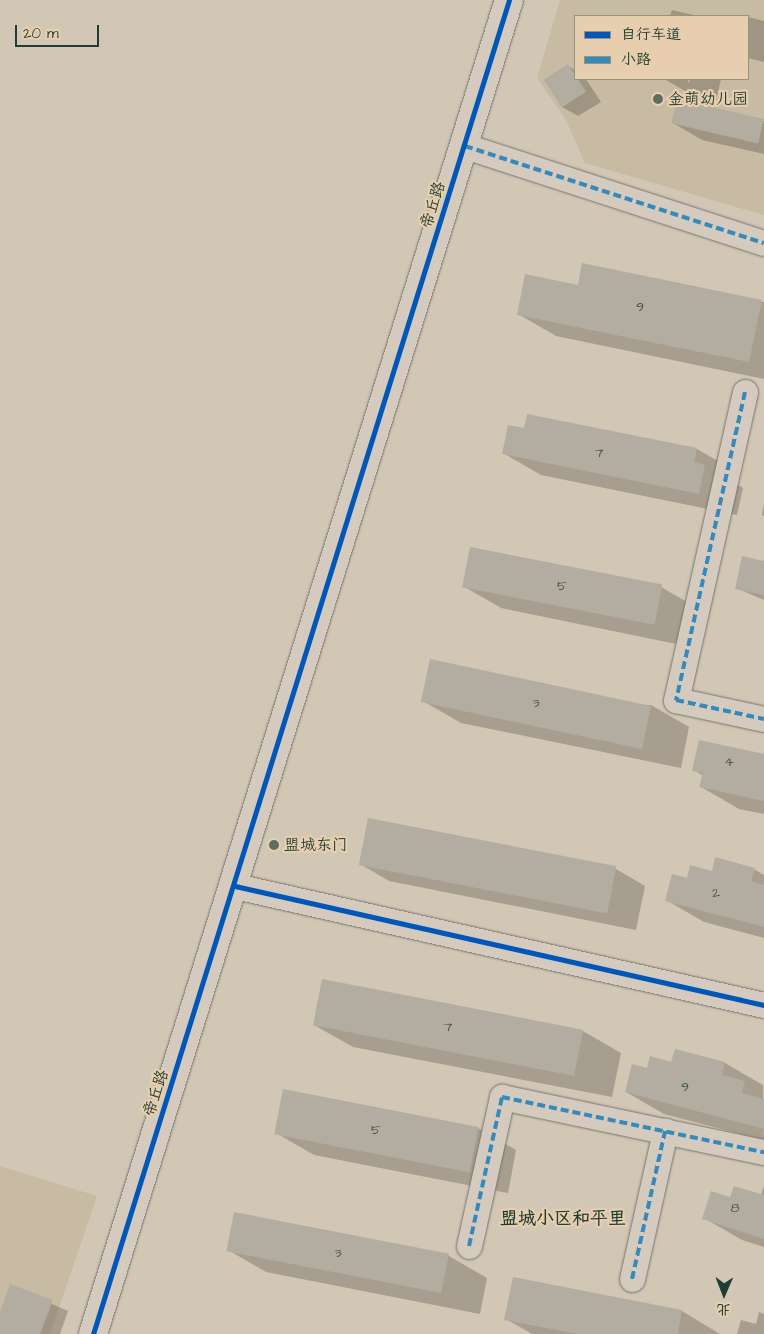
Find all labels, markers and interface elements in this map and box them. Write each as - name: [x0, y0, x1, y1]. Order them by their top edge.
- scale bar: [18, 15, 101, 47]
- legend: [574, 15, 749, 80]
- text: 20 m: [23, 23, 59, 44]
- text: 自行车道: [621, 24, 681, 45]
- text: 小路: [621, 49, 651, 70]
- place label: 金萌幼儿园: [668, 89, 748, 109]
- marker: 金萌幼儿园: [652, 93, 664, 105]
- street label: 帝丘路: [417, 179, 449, 231]
- house number: 9: [636, 299, 644, 315]
- house number: 7: [595, 445, 603, 461]
- house number: 5: [557, 578, 567, 594]
- house number: 3: [532, 695, 540, 711]
- house number: 4: [724, 754, 734, 770]
- place label: 盟城东门: [284, 835, 348, 855]
- marker: 盟城东门: [268, 839, 280, 851]
- house number: 2: [712, 885, 720, 901]
- house number: 7: [444, 1019, 452, 1035]
- street label: 帝丘路: [139, 1067, 173, 1119]
- house number: 9: [681, 1079, 689, 1095]
- house number: 5: [371, 1122, 381, 1138]
- house number: 8: [730, 1200, 740, 1216]
- district label: 盟城小区和平里: [500, 1208, 626, 1230]
- house number: 3: [334, 1245, 342, 1261]
- north arrow: [699, 1269, 749, 1319]
- text: 北: [717, 1299, 731, 1319]

